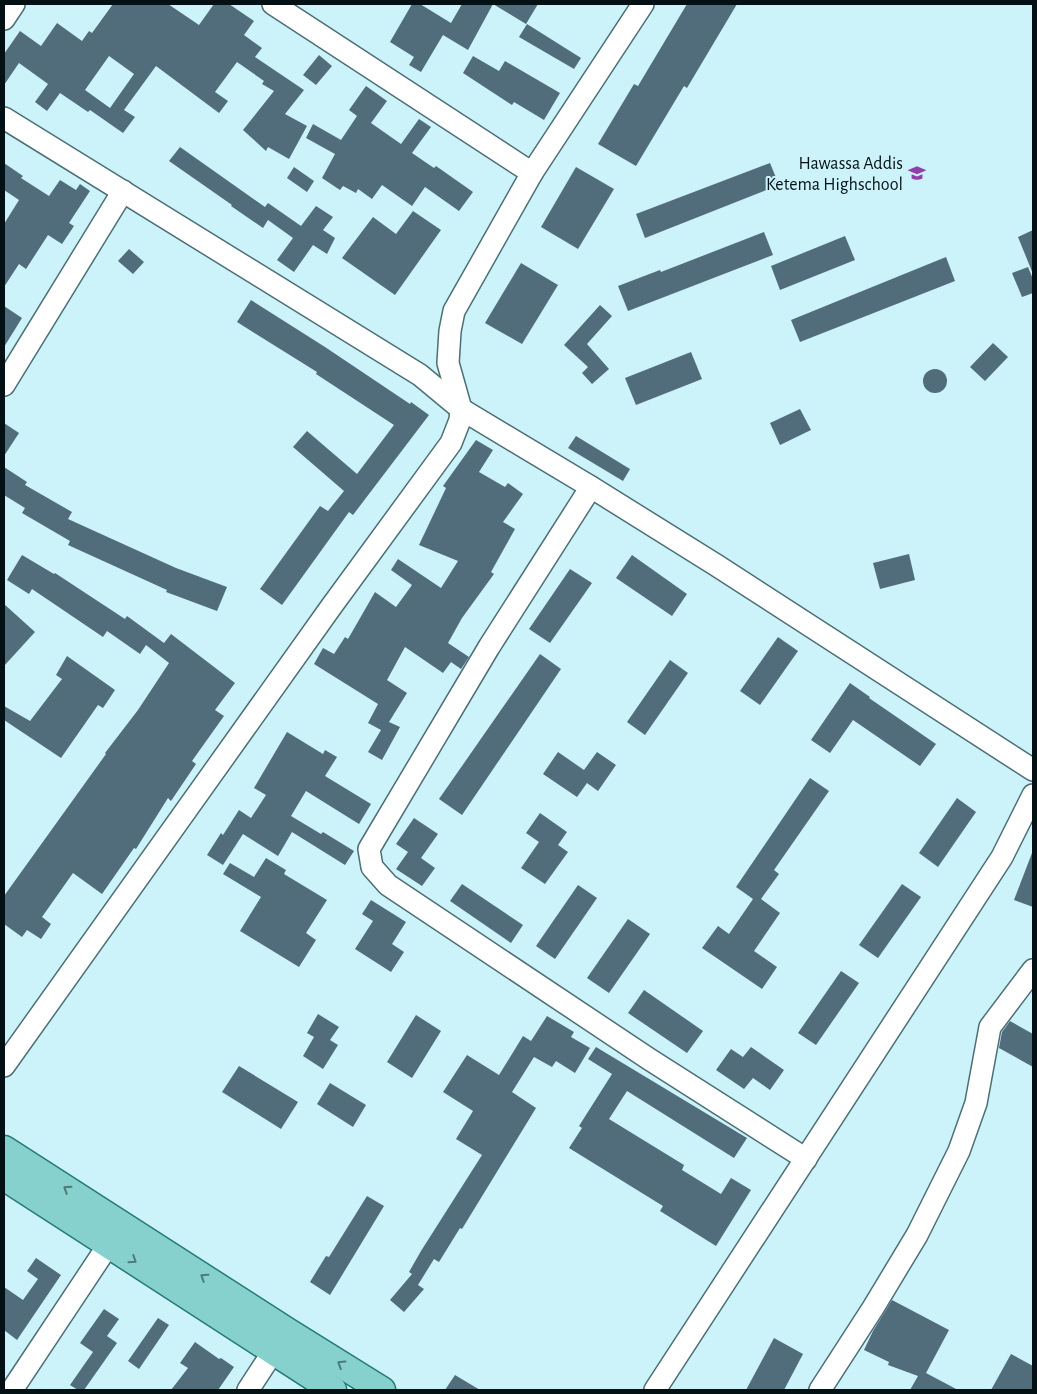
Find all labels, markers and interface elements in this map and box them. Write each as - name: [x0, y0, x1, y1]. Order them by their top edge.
- place label: Hawassa Addis Ketema Highschool: [766, 155, 903, 194]
- school or university icon: Hawassa Addis Ketema Highschool: [907, 163, 927, 183]
- one-way arrow: [63, 1186, 72, 1196]
- one-way arrow: [127, 1254, 137, 1263]
- one-way arrow: [200, 1274, 209, 1284]
- one-way arrow: [337, 1361, 346, 1371]

